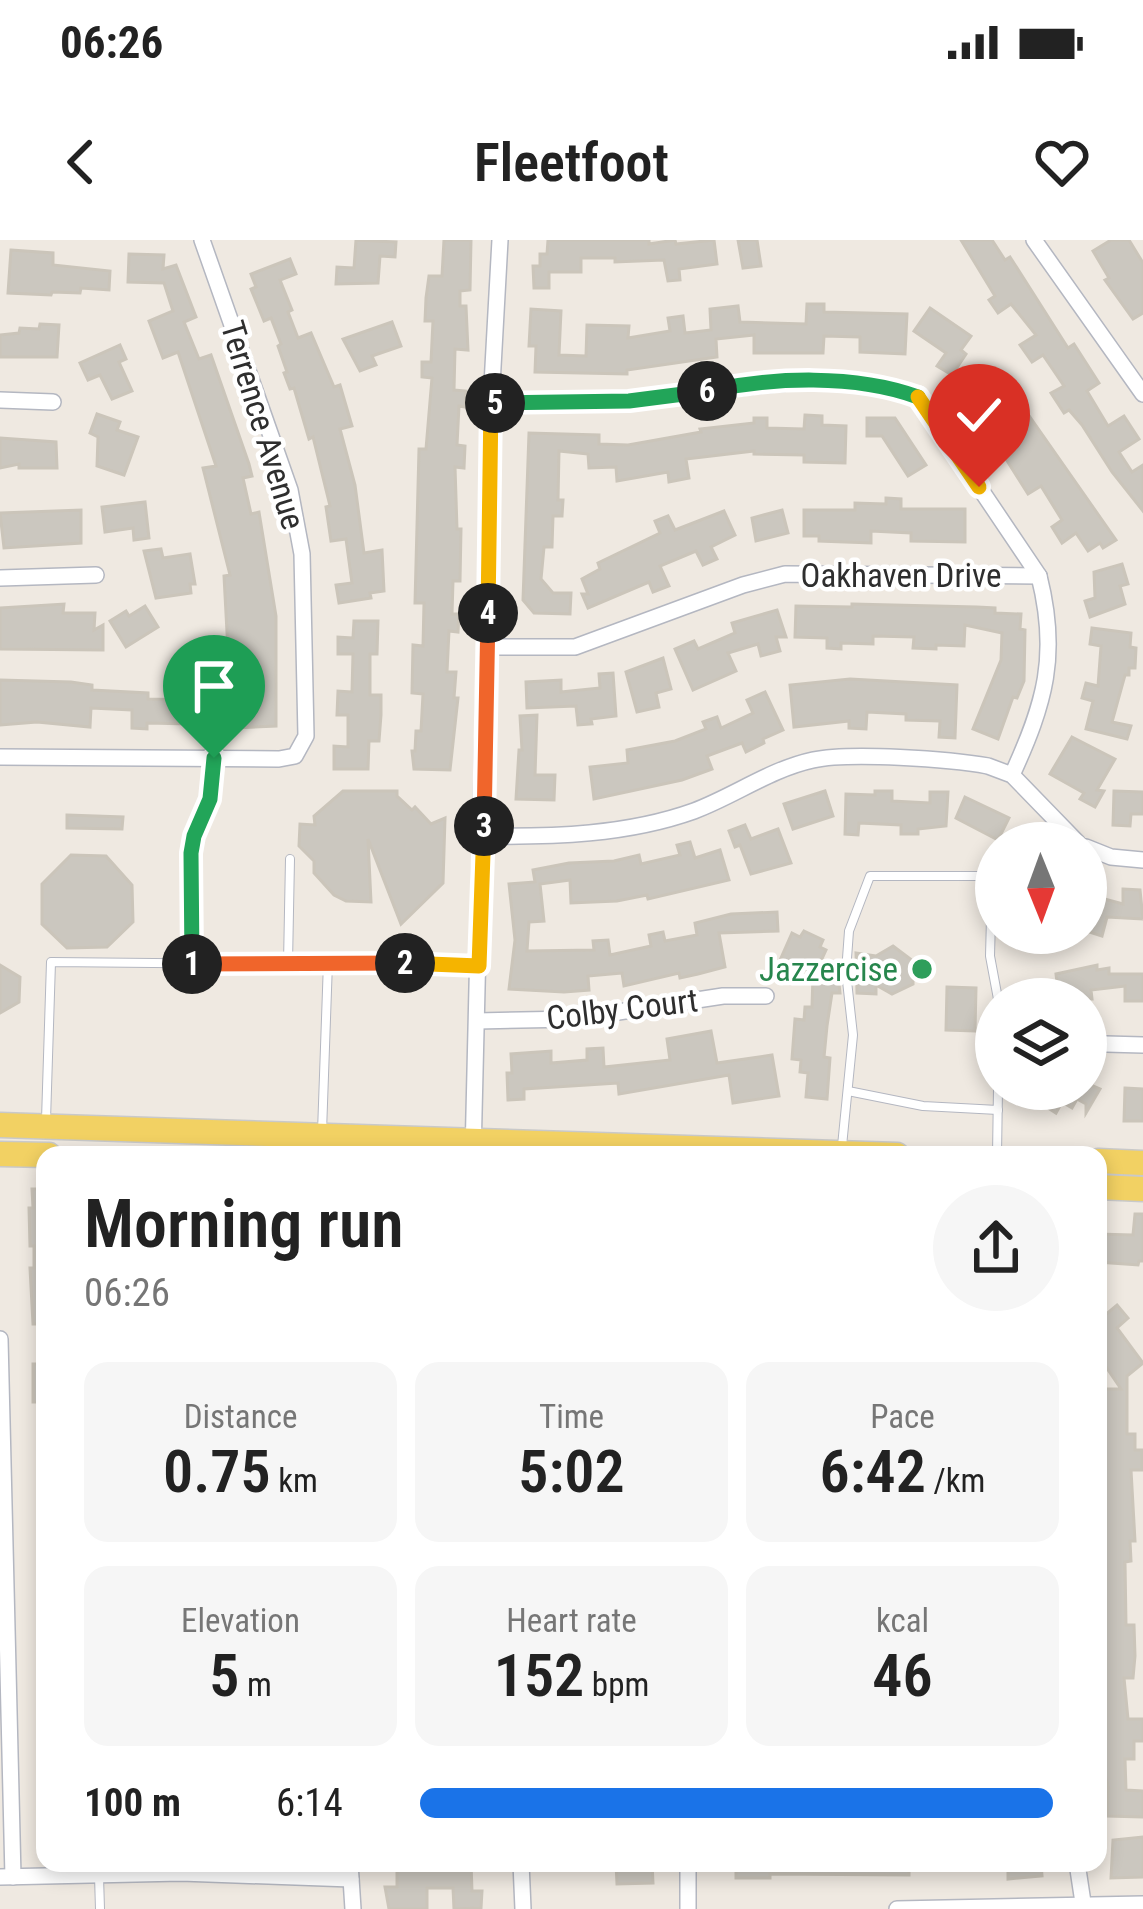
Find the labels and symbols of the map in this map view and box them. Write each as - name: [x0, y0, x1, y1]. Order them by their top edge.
- street label: Terrence Avenue: [213, 316, 313, 534]
- pin: 6: [677, 361, 737, 421]
- pin: [928, 364, 1030, 487]
- pin: 5: [465, 373, 525, 433]
- street label: Oakhaven Drive: [801, 556, 1001, 595]
- pin: 4: [458, 583, 518, 643]
- pin: [163, 635, 265, 758]
- pin: 3: [454, 796, 514, 856]
- north arrow: [975, 822, 1107, 954]
- pin: 2: [375, 933, 435, 993]
- pin: 1: [162, 934, 222, 994]
- place label: Jazzercise: [759, 950, 898, 989]
- marker: Jazzercise: [909, 956, 935, 982]
- street label: Colby Court: [544, 980, 700, 1038]

